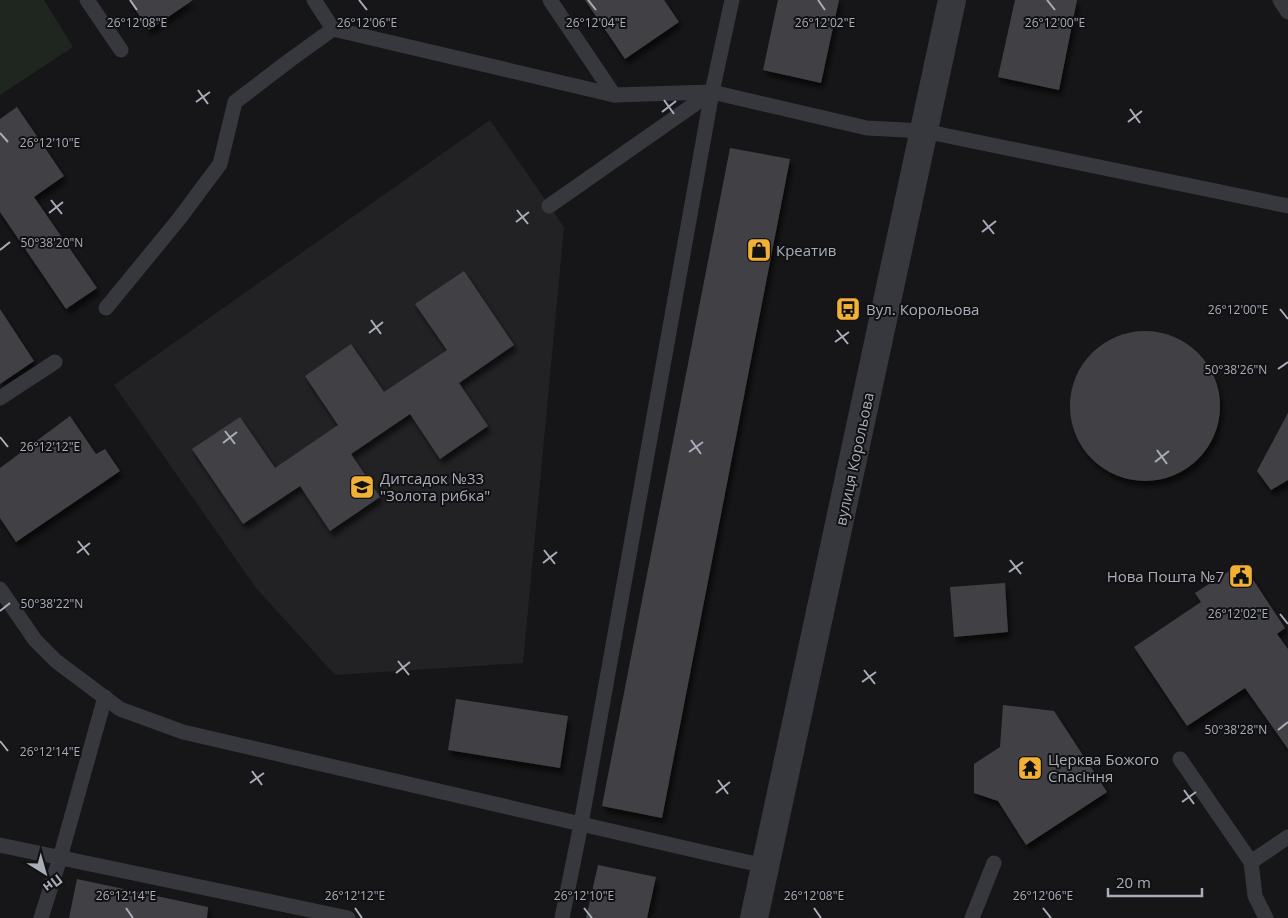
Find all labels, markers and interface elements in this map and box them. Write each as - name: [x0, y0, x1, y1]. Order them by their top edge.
- text: 26°12'08"E: [107, 14, 167, 31]
- text: 26°12'06"E: [337, 14, 397, 31]
- text: 26°12'04"E: [566, 14, 626, 31]
- text: 26°12'02"E: [795, 14, 855, 31]
- text: 26°12'00"E: [1025, 14, 1085, 31]
- text: 26°12'10"E: [20, 134, 80, 151]
- text: 50°38'20"N: [21, 234, 83, 251]
- shop icon: Креатив: [746, 237, 772, 263]
- place label: Креатив: [776, 240, 836, 260]
- bus stop icon: Вул. Корольова: [835, 296, 861, 322]
- place label: Вул. Корольова: [866, 299, 979, 319]
- text: 26°12'00"E: [1208, 301, 1268, 318]
- text: 50°38'26"N: [1205, 361, 1267, 378]
- street label: вулиця Корольова: [830, 391, 878, 527]
- text: 26°12'12"E: [20, 438, 80, 455]
- place label: Дитсадок №33 "Золота рибка": [380, 468, 490, 505]
- school or university icon: Дитсадок №33 "Золота рибка": [349, 474, 375, 500]
- public building icon: Нова Пошта №7: [1228, 563, 1254, 589]
- place label: Нова Пошта №7: [1107, 566, 1224, 586]
- text: 50°38'22"N: [21, 595, 83, 612]
- text: 26°12'02"E: [1208, 605, 1268, 622]
- text: 50°38'28"N: [1205, 721, 1267, 738]
- text: 26°12'14"E: [20, 743, 80, 760]
- place label: Церква Божого Спасіння: [1048, 749, 1159, 786]
- temple icon: Церква Божого Спасіння: [1017, 755, 1043, 781]
- north arrow: [20, 848, 70, 898]
- scale bar: [1108, 866, 1202, 898]
- text: Пн: [40, 870, 67, 897]
- text: 20 m: [1116, 872, 1151, 892]
- text: 26°12'14"E: [96, 887, 156, 904]
- text: 26°12'12"E: [325, 887, 385, 904]
- text: 26°12'10"E: [554, 887, 614, 904]
- text: 26°12'08"E: [784, 887, 844, 904]
- text: 26°12'06"E: [1013, 887, 1073, 904]

